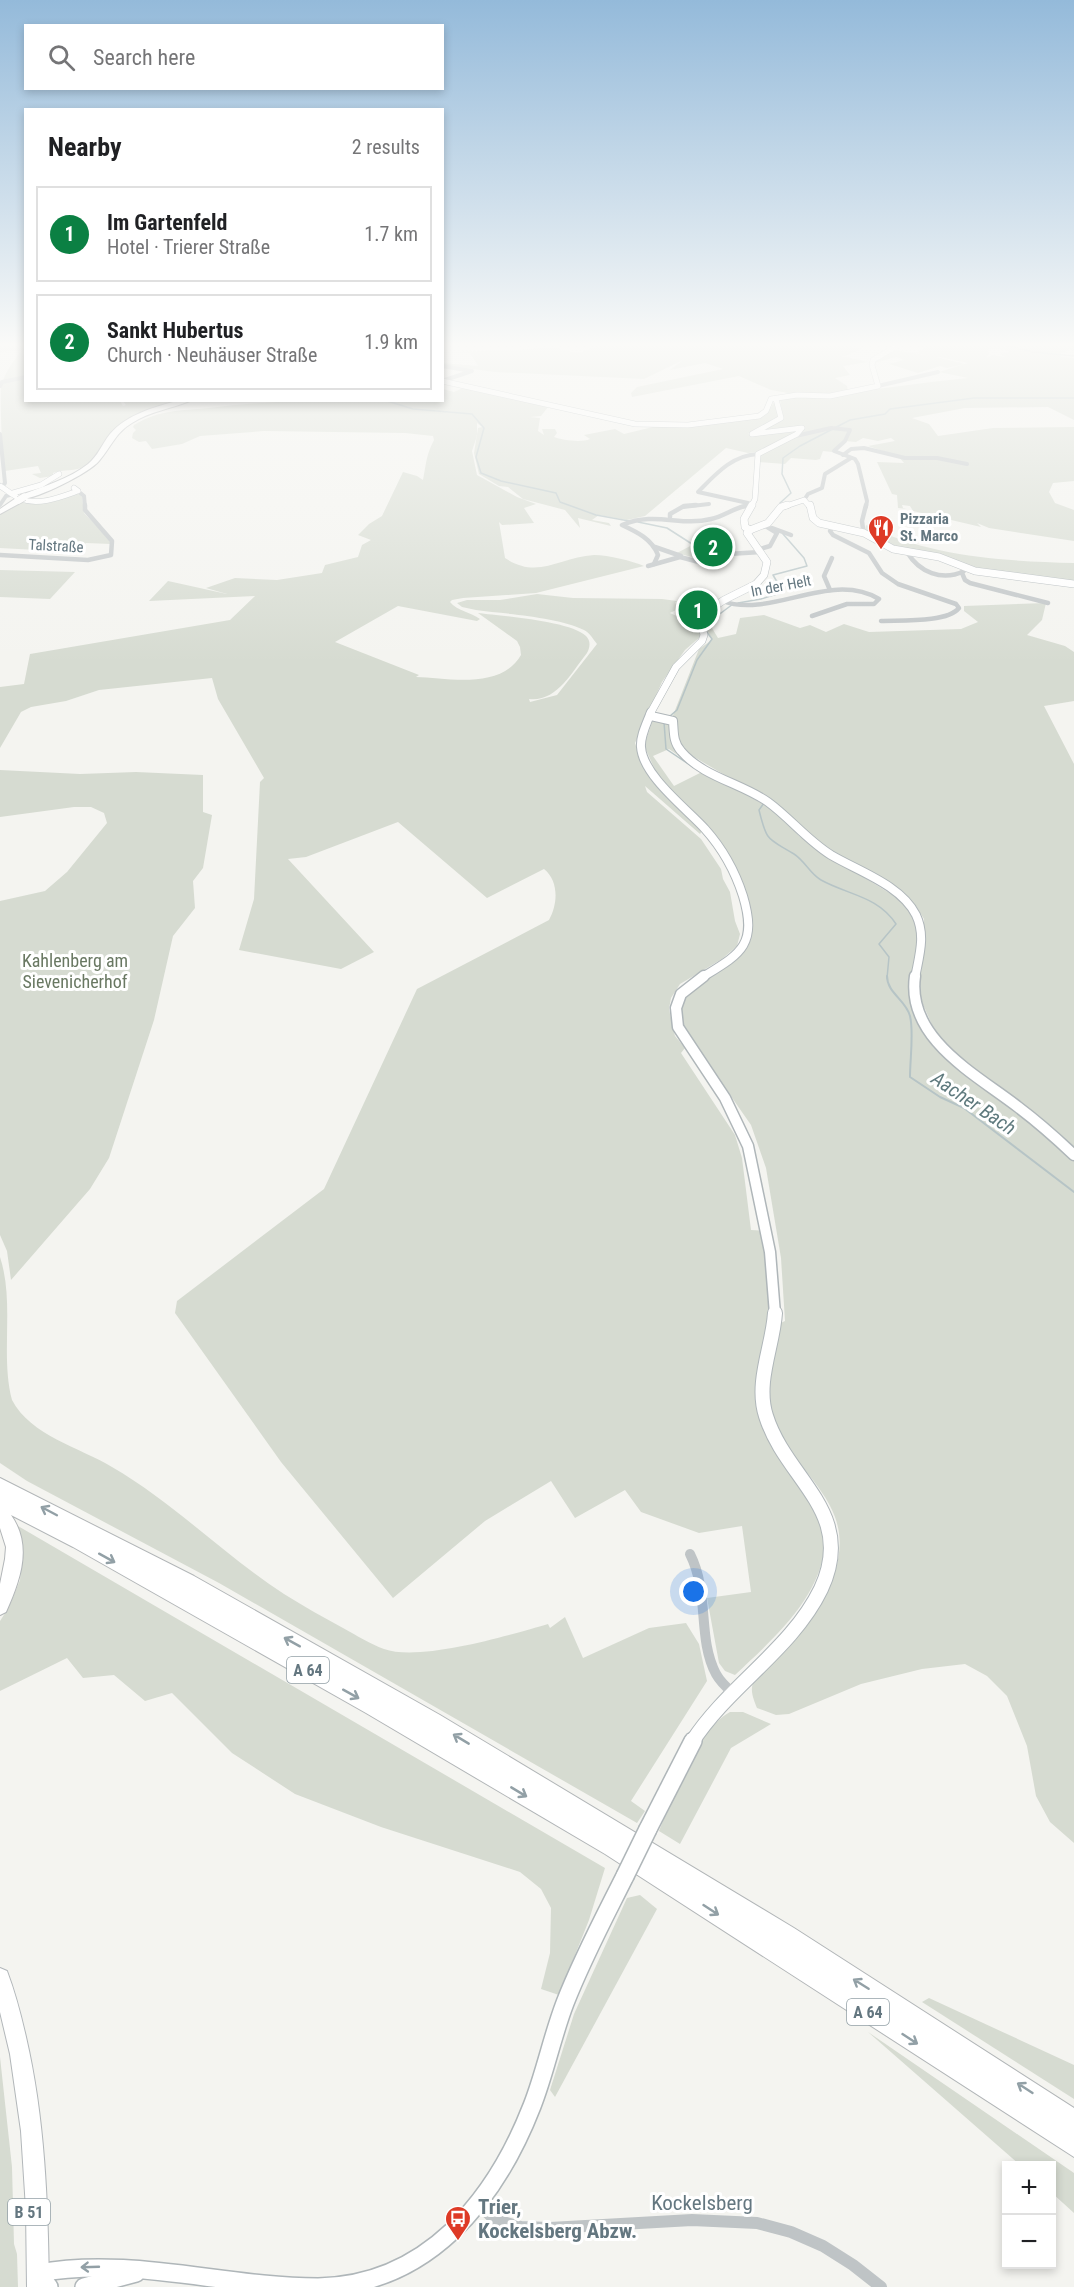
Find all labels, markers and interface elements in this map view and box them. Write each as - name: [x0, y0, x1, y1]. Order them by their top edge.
- search box: [24, 24, 444, 90]
- icon: search: [45, 41, 78, 74]
- text: Search here: [93, 45, 195, 70]
- text: Nearby: [48, 132, 122, 162]
- text: 2 results: [352, 135, 420, 159]
- text: Im Gartenfeld: [107, 210, 227, 235]
- text: 1: [64, 222, 75, 246]
- text: 1.7 km: [364, 222, 418, 246]
- text: Hotel · Trierer Straße: [107, 235, 270, 259]
- text: Sankt Hubertus: [107, 318, 244, 343]
- text: 2: [64, 330, 75, 354]
- text: 1.9 km: [364, 330, 418, 354]
- text: Church · Neuhäuser Straße: [107, 343, 317, 367]
- place label: Pizzaria St. Marco: [900, 510, 958, 545]
- restaurant icon: Pizzaria St. Marco: [866, 513, 896, 551]
- pin: 2: [694, 524, 732, 570]
- street label: Talstraße: [28, 536, 84, 556]
- street label: In der Helt: [749, 571, 813, 601]
- pin: 1: [678, 588, 718, 632]
- park label: Kahlenberg am Sievenicherhof: [22, 950, 128, 992]
- water label: Aacher Bach: [926, 1065, 1021, 1140]
- one-way arrow: [41, 1505, 58, 1517]
- one-way arrow: [98, 1553, 116, 1564]
- your location: [679, 1577, 708, 1606]
- one-way arrow: [284, 1636, 301, 1648]
- road number: A 64: [287, 1657, 329, 1683]
- one-way arrow: [342, 1688, 359, 1700]
- one-way arrow: [453, 1732, 470, 1744]
- one-way arrow: [510, 1787, 527, 1799]
- one-way arrow: [702, 1905, 719, 1917]
- one-way arrow: [853, 1977, 870, 1989]
- road number: A 64: [847, 1999, 889, 2025]
- one-way arrow: [901, 2033, 918, 2045]
- one-way arrow: [1017, 2082, 1034, 2094]
- map controls: [1002, 2161, 1056, 2269]
- button: +: [1002, 2161, 1056, 2215]
- street label: Kockelsberg: [651, 2191, 753, 2215]
- place label: Trier, Kockelsberg Abzw.: [478, 2195, 637, 2243]
- road number: B 51: [8, 2199, 50, 2225]
- bus stop icon: Trier, Kockelsberg Abzw.: [443, 2204, 473, 2242]
- button: −: [1002, 2215, 1056, 2269]
- one-way arrow: [80, 2262, 100, 2273]

